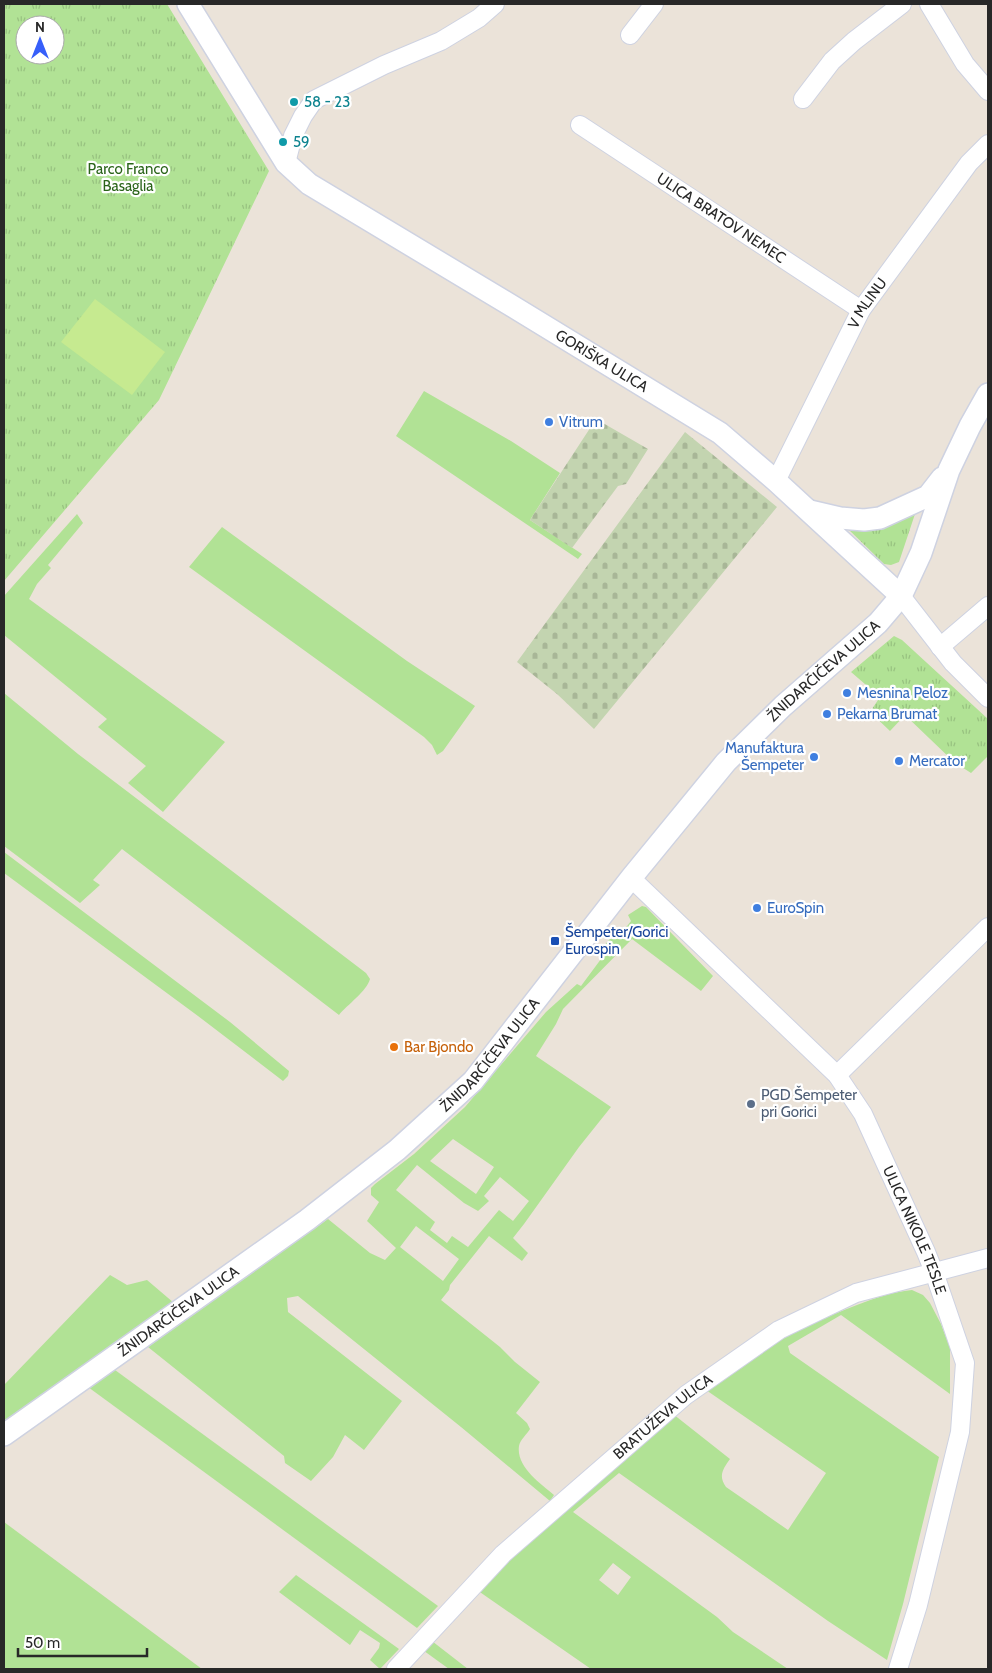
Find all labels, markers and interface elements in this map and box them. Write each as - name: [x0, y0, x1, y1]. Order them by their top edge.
- north arrow: [15, 15, 65, 65]
- text: N: [35, 18, 45, 36]
- place label: 58 - 23: [304, 93, 350, 111]
- marker: 58 - 23: [288, 96, 300, 108]
- place label: 59: [293, 133, 310, 151]
- marker: 59: [277, 136, 289, 148]
- park label: Parco Franco Basaglia: [88, 160, 168, 195]
- street label: ULICA BRATOV NEMEC: [653, 169, 789, 267]
- street label: V MLINU: [844, 274, 891, 332]
- street label: GORIŠKA ULICA: [552, 326, 652, 396]
- place label: Vitrum: [559, 413, 603, 431]
- marker: Vitrum: [543, 416, 555, 428]
- street label: ŽNIDARČIČEVA ULICA: [763, 616, 884, 725]
- place label: Mesnina Peloz: [857, 684, 948, 702]
- marker: Mesnina Peloz: [841, 687, 853, 699]
- place label: Pekarna Brumat: [837, 705, 937, 723]
- marker: Pekarna Brumat: [821, 708, 833, 720]
- place label: Manufaktura Šempeter: [725, 739, 805, 774]
- marker: Manufaktura Šempeter: [808, 751, 820, 763]
- place label: Mercator: [909, 752, 965, 770]
- marker: Mercator: [893, 755, 905, 767]
- place label: EuroSpin: [767, 899, 824, 917]
- marker: EuroSpin: [751, 902, 763, 914]
- place label: Šempeter/Gorici Eurospin: [565, 922, 668, 958]
- marker: Šempeter/Gorici Eurospin: [549, 935, 561, 947]
- street label: ŽNIDARČIČEVA ULICA: [436, 994, 544, 1115]
- place label: Bar Bjondo: [404, 1038, 474, 1056]
- marker: Bar Bjondo: [388, 1041, 400, 1053]
- place label: PGD Šempeter pri Gorici: [761, 1085, 857, 1121]
- marker: PGD Šempeter pri Gorici: [745, 1098, 757, 1110]
- street label: ULICA NIKOLE TESLE: [879, 1163, 950, 1297]
- street label: ŽNIDARČIČEVA ULICA: [114, 1262, 243, 1360]
- street label: BRATUŽEVA ULICA: [610, 1370, 717, 1463]
- scale bar: [18, 1626, 146, 1658]
- text: 50 m: [25, 1634, 60, 1652]

